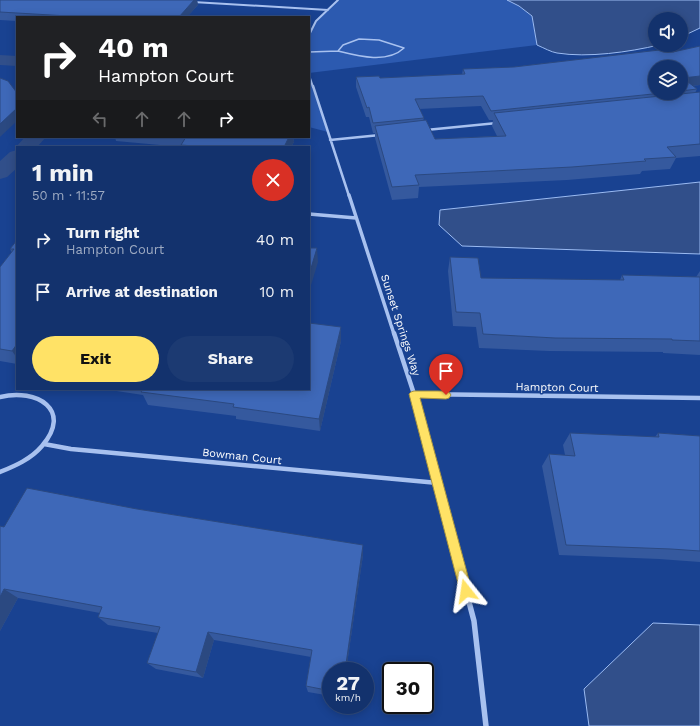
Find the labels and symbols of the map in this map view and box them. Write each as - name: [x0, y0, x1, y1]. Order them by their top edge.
- street label: Sunset Springs Way: [378, 273, 423, 378]
- pin: [429, 354, 463, 395]
- street label: Hampton Court: [515, 380, 599, 395]
- street label: Bowman Court: [202, 446, 283, 467]
- position arrow: [445, 570, 487, 612]
- speed limit sign: 30: [382, 662, 434, 714]

